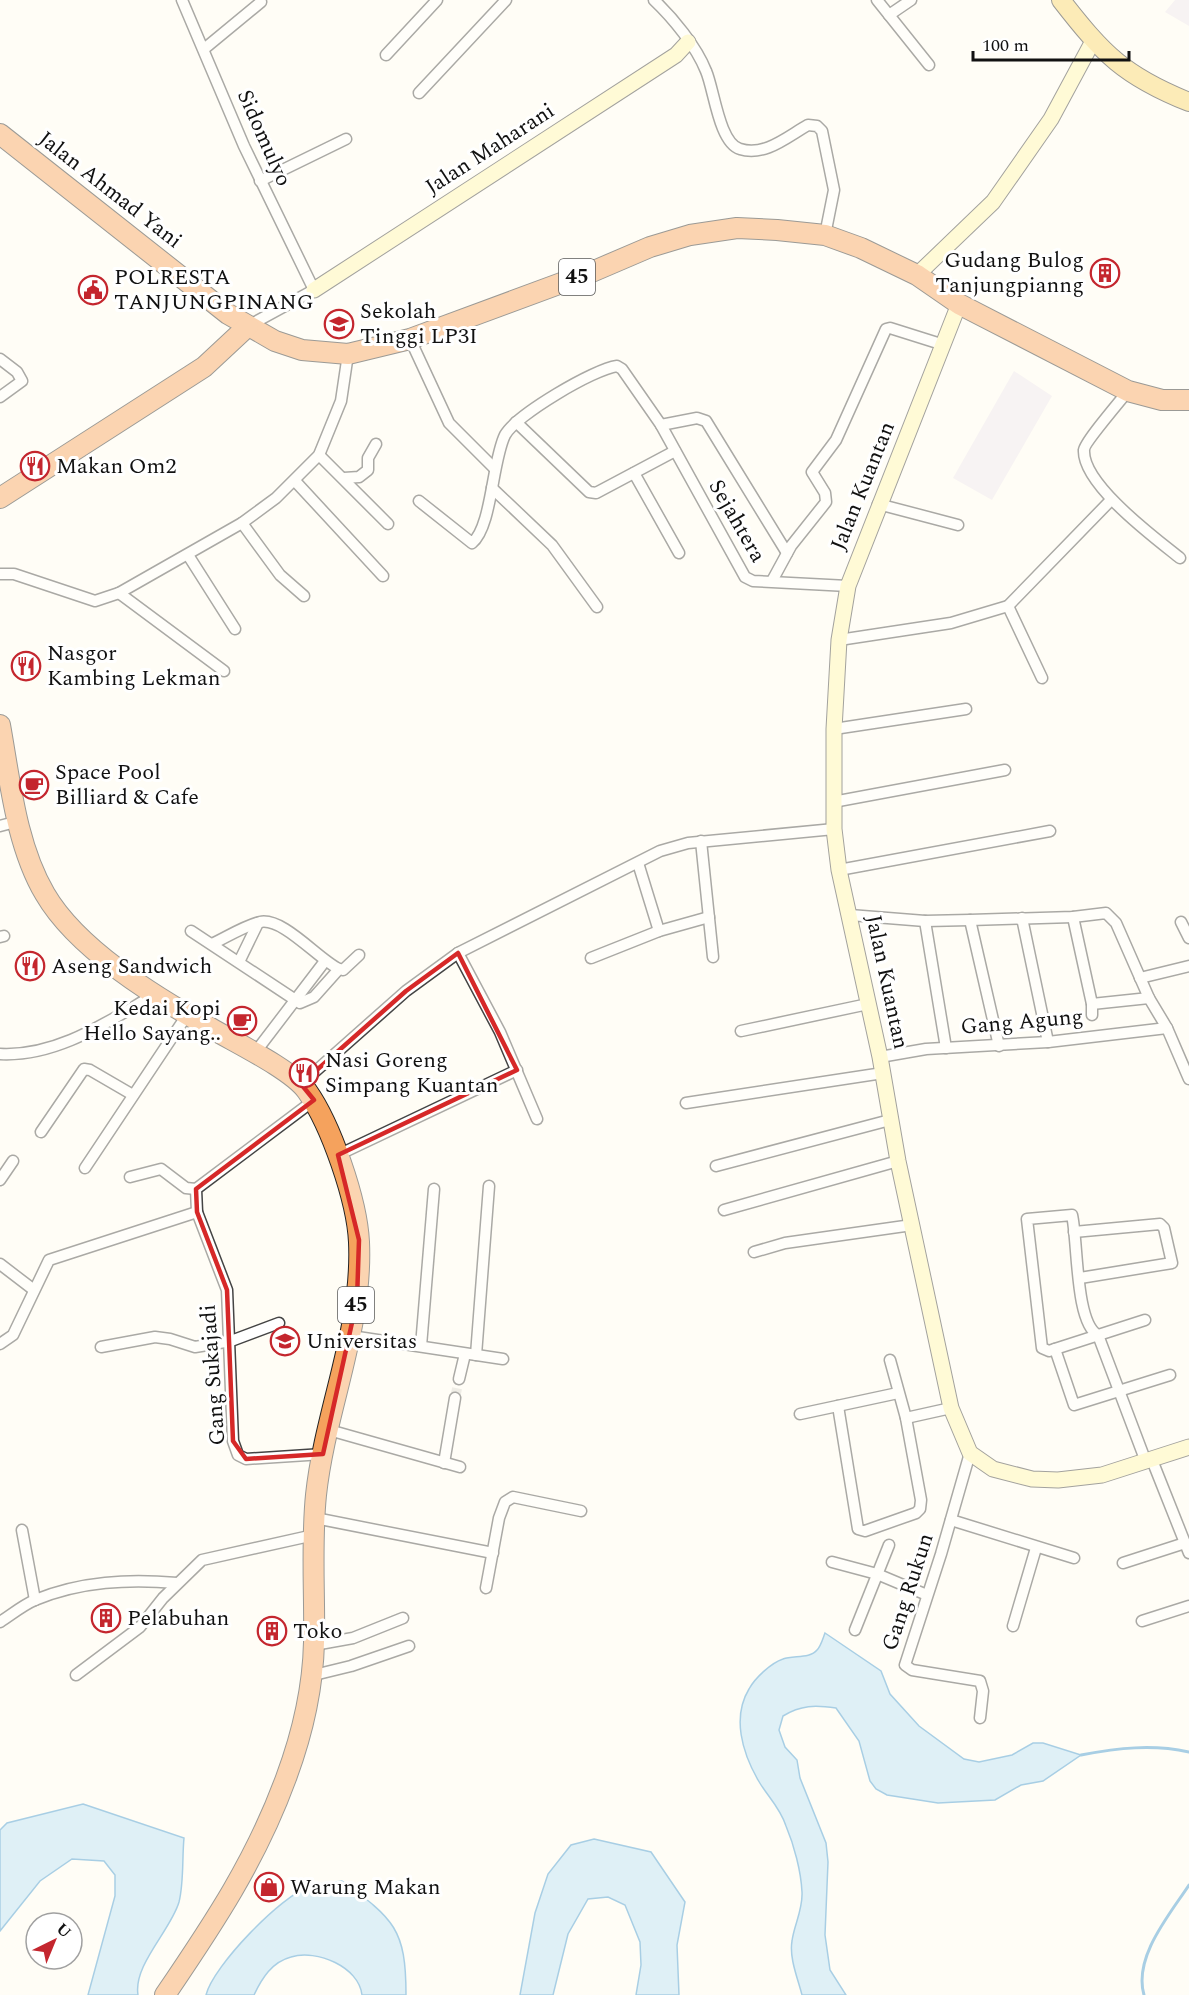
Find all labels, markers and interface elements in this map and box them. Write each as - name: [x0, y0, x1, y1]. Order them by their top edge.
- scale bar: [973, 24, 1129, 62]
- text: 100 m: [982, 32, 1029, 59]
- street label: Sidomulyo: [228, 84, 300, 192]
- street label: Jalan Maharani: [419, 95, 561, 203]
- street label: Jalan Ahmad Yani: [31, 123, 189, 257]
- place label: Gudang Bulog Tanjungpianng: [935, 244, 1084, 302]
- building icon: Gudang Bulog Tanjungpianng: [1089, 257, 1121, 289]
- road number: 45: [559, 259, 595, 295]
- place label: POLRESTA TANJUNGPINANG: [114, 261, 314, 319]
- public building icon: POLRESTA TANJUNGPINANG: [77, 274, 109, 306]
- place label: Sekolah Tinggi LP3I: [360, 295, 478, 353]
- school or university icon: Sekolah Tinggi LP3I: [323, 308, 355, 340]
- street label: Jalan Kuantan: [822, 417, 904, 555]
- restaurant icon: Makan Om2: [19, 450, 51, 482]
- place label: Makan Om2: [56, 450, 176, 483]
- street label: Sejahtera: [700, 473, 774, 569]
- place label: Nasgor Kambing Lekman: [47, 637, 220, 695]
- restaurant icon: Nasgor Kambing Lekman: [10, 650, 42, 682]
- place label: Space Pool Billiard & Cafe: [55, 756, 199, 814]
- cafe icon: Space Pool Billiard & Cafe: [18, 769, 50, 801]
- street label: Jalan Kuantan: [857, 912, 917, 1052]
- restaurant icon: Aseng Sandwich: [14, 950, 46, 982]
- place label: Aseng Sandwich: [51, 950, 212, 983]
- place label: Kedai Kopi Hello Sayang..: [83, 992, 221, 1050]
- street label: Gang Agung: [959, 1000, 1085, 1044]
- cafe icon: Kedai Kopi Hello Sayang..: [226, 1005, 258, 1037]
- place label: Nasi Goreng Simpang Kuantan: [325, 1044, 498, 1102]
- restaurant icon: Nasi Goreng Simpang Kuantan: [288, 1057, 320, 1089]
- road number: 45: [338, 1287, 374, 1323]
- street label: Gang Sukajadi: [192, 1303, 234, 1447]
- school or university icon: Universitas: [269, 1325, 301, 1357]
- place label: Universitas: [306, 1325, 417, 1358]
- street label: Gang Rukun: [873, 1529, 943, 1655]
- building icon: Pelabuhan: [90, 1602, 122, 1634]
- place label: Pelabuhan: [127, 1602, 229, 1635]
- building icon: Toko: [256, 1615, 288, 1647]
- place label: Toko: [293, 1615, 342, 1648]
- shop icon: Warung Makan: [253, 1871, 285, 1903]
- place label: Warung Makan: [290, 1871, 440, 1904]
- north arrow: [24, 1911, 84, 1971]
- text: U: [50, 1917, 77, 1944]

